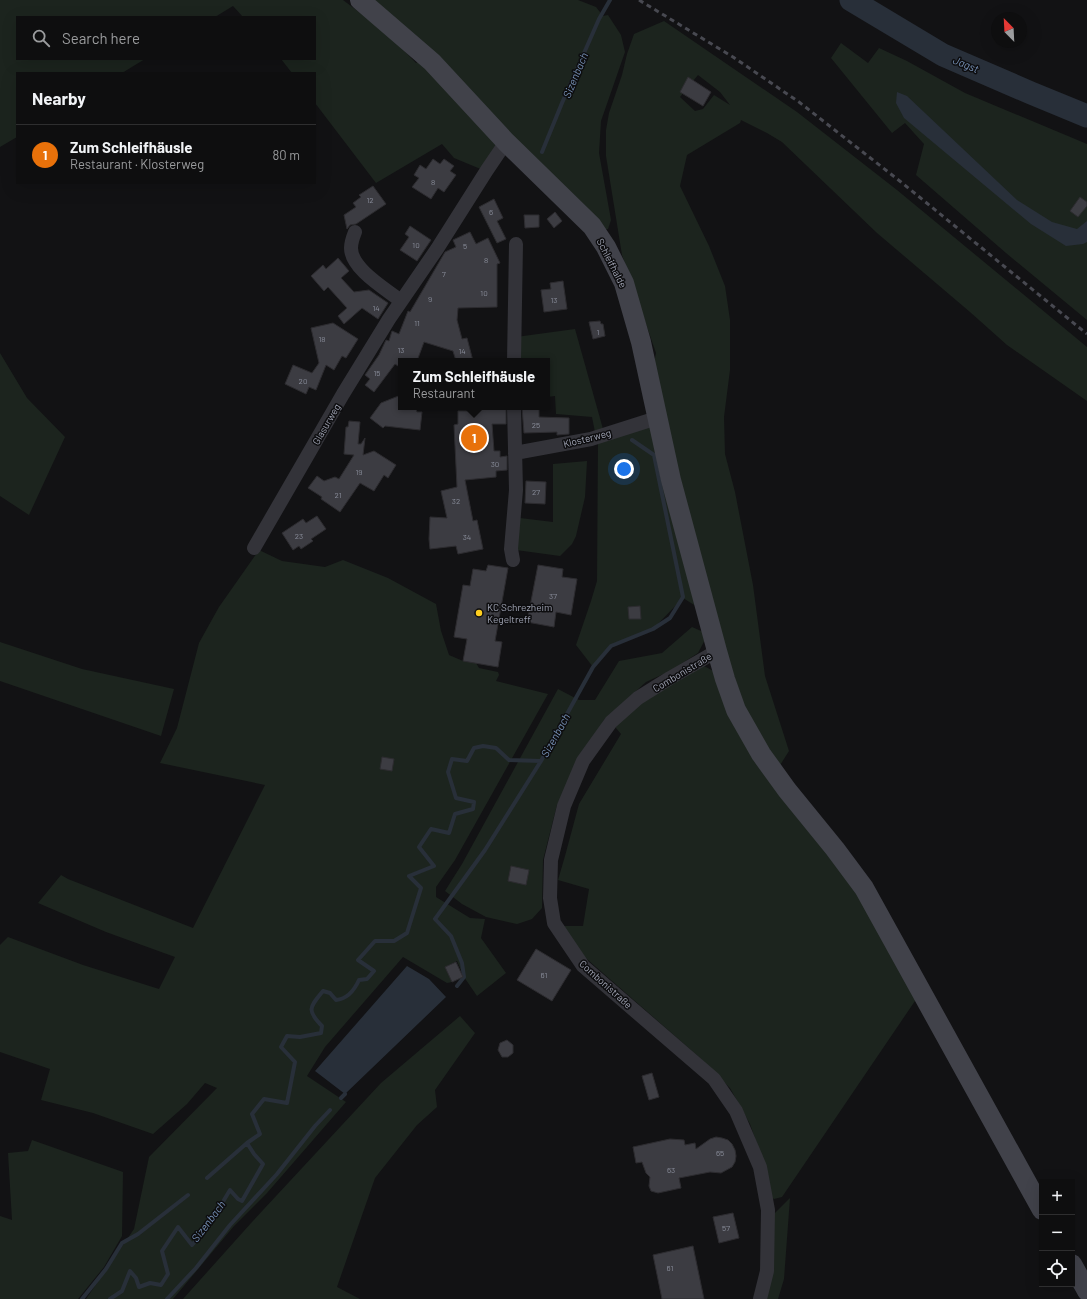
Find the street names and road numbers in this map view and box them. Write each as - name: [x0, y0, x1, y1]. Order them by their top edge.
- street label: Schleifhalde: [594, 236, 630, 290]
- street label: Glasurweg: [309, 401, 343, 447]
- street label: Klosterweg: [562, 426, 612, 450]
- street label: Combonistraße: [650, 650, 714, 694]
- street label: Combonistraße: [577, 957, 635, 1011]

